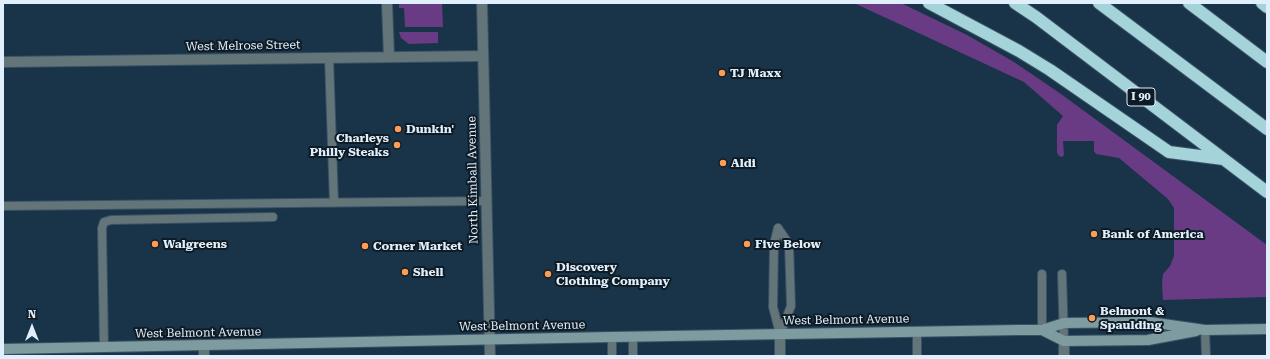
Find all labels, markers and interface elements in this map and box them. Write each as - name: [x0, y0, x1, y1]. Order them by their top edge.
- street label: West Melrose Street: [185, 38, 301, 54]
- place label: TJ Maxx: [730, 66, 781, 80]
- marker: TJ Maxx: [717, 68, 727, 78]
- road number: I 90: [1127, 88, 1155, 106]
- street label: North Kimball Avenue: [465, 116, 481, 244]
- place label: Dunkin': [406, 122, 454, 136]
- marker: Dunkin': [393, 124, 403, 134]
- place label: Charleys Philly Steaks: [310, 131, 389, 159]
- marker: Charleys Philly Steaks: [392, 140, 402, 150]
- place label: Aldi: [731, 156, 756, 170]
- marker: Aldi: [718, 158, 728, 168]
- place label: Bank of America: [1102, 227, 1204, 241]
- marker: Bank of America: [1089, 229, 1099, 239]
- place label: Walgreens: [163, 237, 227, 251]
- place label: Five Below: [755, 237, 821, 251]
- marker: Walgreens: [150, 239, 160, 249]
- place label: Corner Market: [373, 239, 462, 253]
- marker: Five Below: [742, 239, 752, 249]
- marker: Corner Market: [360, 241, 370, 251]
- place label: Discovery Clothing Company: [556, 260, 670, 288]
- place label: Shell: [413, 265, 443, 279]
- marker: Shell: [400, 267, 410, 277]
- marker: Discovery Clothing Company: [543, 269, 553, 279]
- place label: Belmont & Spaulding: [1100, 304, 1164, 332]
- north arrow: [12, 307, 52, 347]
- text: N: [28, 308, 36, 321]
- street label: West Belmont Avenue: [783, 312, 909, 328]
- marker: Belmont & Spaulding: [1087, 313, 1097, 323]
- street label: West Belmont Avenue: [459, 318, 585, 334]
- street label: West Belmont Avenue: [135, 325, 261, 341]

